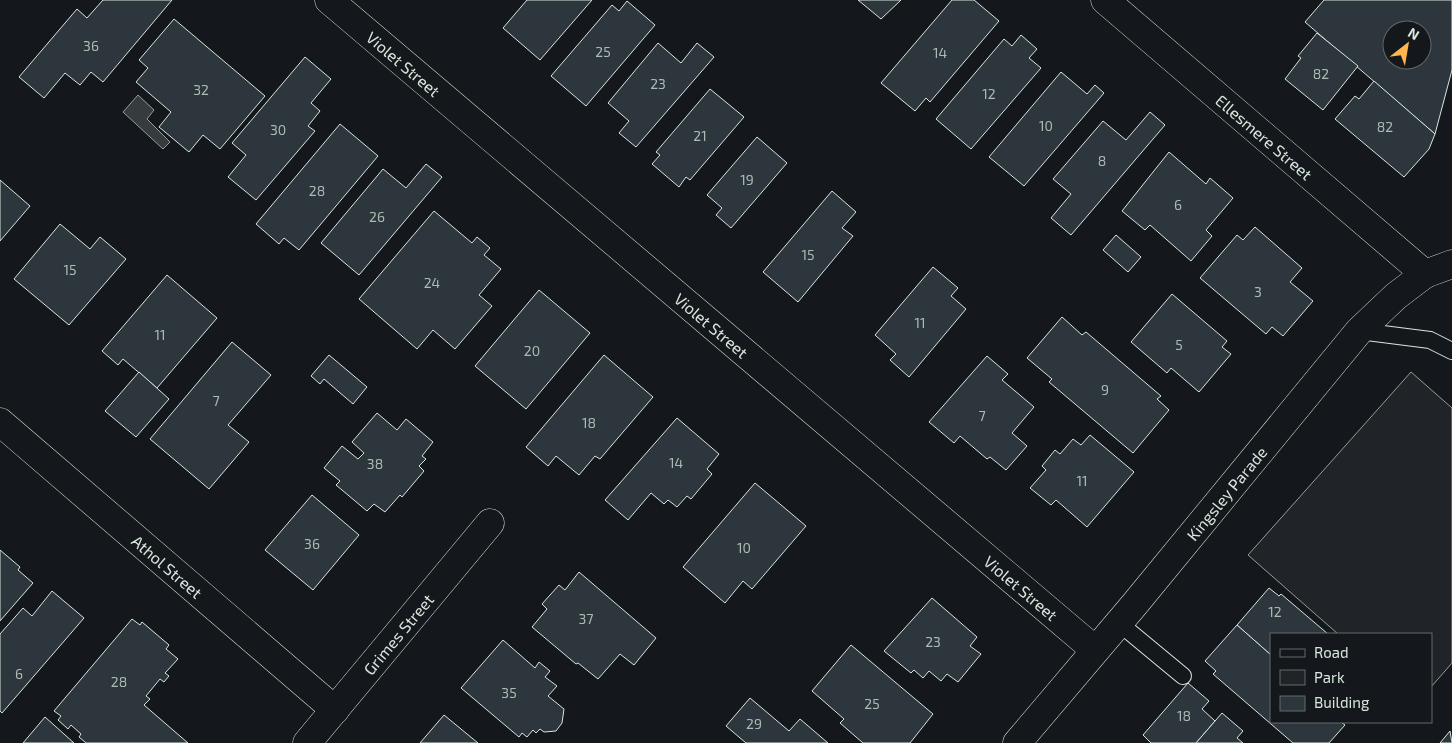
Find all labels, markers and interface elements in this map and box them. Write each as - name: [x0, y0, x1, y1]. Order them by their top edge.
- north arrow: [1382, 20, 1432, 70]
- text: N: [1405, 24, 1423, 43]
- street label: Violet Street: [363, 27, 444, 100]
- house number: 36: [83, 37, 99, 54]
- house number: 25: [595, 43, 611, 60]
- house number: 14: [933, 44, 947, 61]
- house number: 82: [1313, 65, 1329, 82]
- house number: 23: [650, 75, 666, 92]
- house number: 32: [193, 81, 209, 98]
- house number: 12: [982, 85, 996, 102]
- street label: Ellesmere Street: [1212, 90, 1317, 183]
- house number: 10: [1039, 117, 1053, 134]
- house number: 82: [1377, 118, 1393, 135]
- house number: 30: [270, 121, 286, 138]
- house number: 21: [693, 127, 707, 144]
- house number: 8: [1098, 152, 1106, 169]
- house number: 19: [740, 171, 754, 188]
- house number: 28: [309, 182, 325, 199]
- house number: 6: [1174, 196, 1182, 213]
- house number: 26: [369, 208, 385, 225]
- house number: 15: [801, 246, 815, 263]
- house number: 15: [63, 261, 77, 278]
- house number: 24: [424, 274, 440, 291]
- house number: 3: [1254, 283, 1262, 300]
- street label: Violet Street: [671, 288, 752, 361]
- house number: 11: [914, 314, 926, 331]
- house number: 11: [154, 326, 166, 343]
- house number: 5: [1175, 336, 1183, 353]
- house number: 20: [524, 342, 540, 359]
- house number: 9: [1101, 381, 1109, 398]
- house number: 7: [212, 392, 220, 409]
- house number: 7: [978, 407, 986, 424]
- house number: 18: [582, 414, 596, 431]
- street label: Kingsley Parade: [1182, 442, 1270, 544]
- house number: 14: [669, 454, 683, 471]
- house number: 38: [367, 455, 383, 472]
- house number: 11: [1076, 472, 1088, 489]
- street label: Athol Street: [129, 531, 207, 602]
- house number: 36: [304, 535, 320, 552]
- house number: 10: [737, 539, 751, 556]
- street label: Violet Street: [981, 551, 1062, 624]
- street label: Grimes Street: [359, 590, 437, 678]
- house number: 12: [1268, 603, 1282, 620]
- house number: 37: [579, 610, 593, 627]
- house number: 23: [925, 633, 941, 650]
- legend: [1270, 633, 1432, 723]
- text: Road: [1314, 643, 1349, 661]
- house number: 6: [15, 665, 23, 682]
- text: Park: [1314, 668, 1345, 686]
- house number: 28: [111, 673, 127, 690]
- house number: 35: [501, 684, 517, 701]
- text: Building: [1314, 693, 1370, 711]
- house number: 25: [864, 695, 880, 712]
- house number: 18: [1177, 707, 1191, 724]
- house number: 29: [746, 715, 762, 732]

